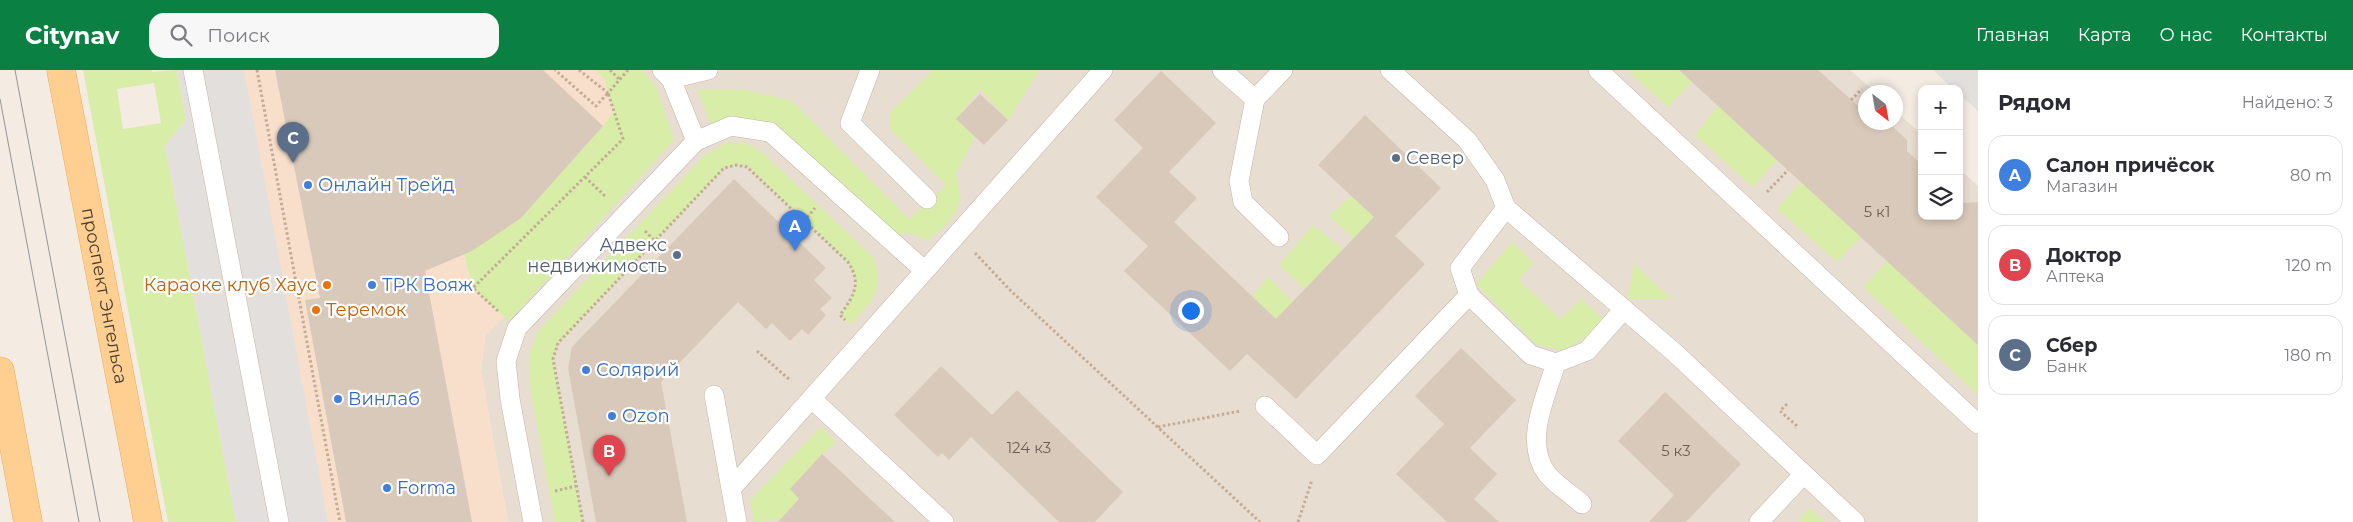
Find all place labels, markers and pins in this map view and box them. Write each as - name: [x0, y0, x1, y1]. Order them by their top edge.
- pin: C: [277, 122, 309, 163]
- place label: Север: [1406, 147, 1464, 169]
- marker: Север: [1390, 152, 1402, 164]
- place label: Онлайн Трейд: [318, 174, 455, 196]
- marker: Онлайн Трейд: [302, 179, 314, 191]
- pin: A: [779, 210, 811, 251]
- place label: Адвекс недвижимость: [527, 234, 667, 277]
- marker: Адвекс недвижимость: [671, 249, 683, 261]
- place label: Караоке клуб Хаус: [144, 274, 317, 296]
- place label: ТРК Вояж: [382, 274, 473, 296]
- marker: Караоке клуб Хаус: [321, 279, 333, 291]
- marker: ТРК Вояж: [366, 279, 378, 291]
- place label: Теремок: [326, 299, 407, 321]
- marker: Теремок: [310, 304, 322, 316]
- place label: Солярий: [596, 359, 679, 381]
- marker: Солярий: [580, 364, 592, 376]
- place label: Винлаб: [348, 388, 420, 410]
- marker: Винлаб: [332, 393, 344, 405]
- place label: Ozon: [622, 405, 670, 427]
- marker: Ozon: [606, 410, 618, 422]
- pin: B: [593, 435, 625, 476]
- place label: Forma: [397, 477, 456, 499]
- marker: Forma: [381, 482, 393, 494]

